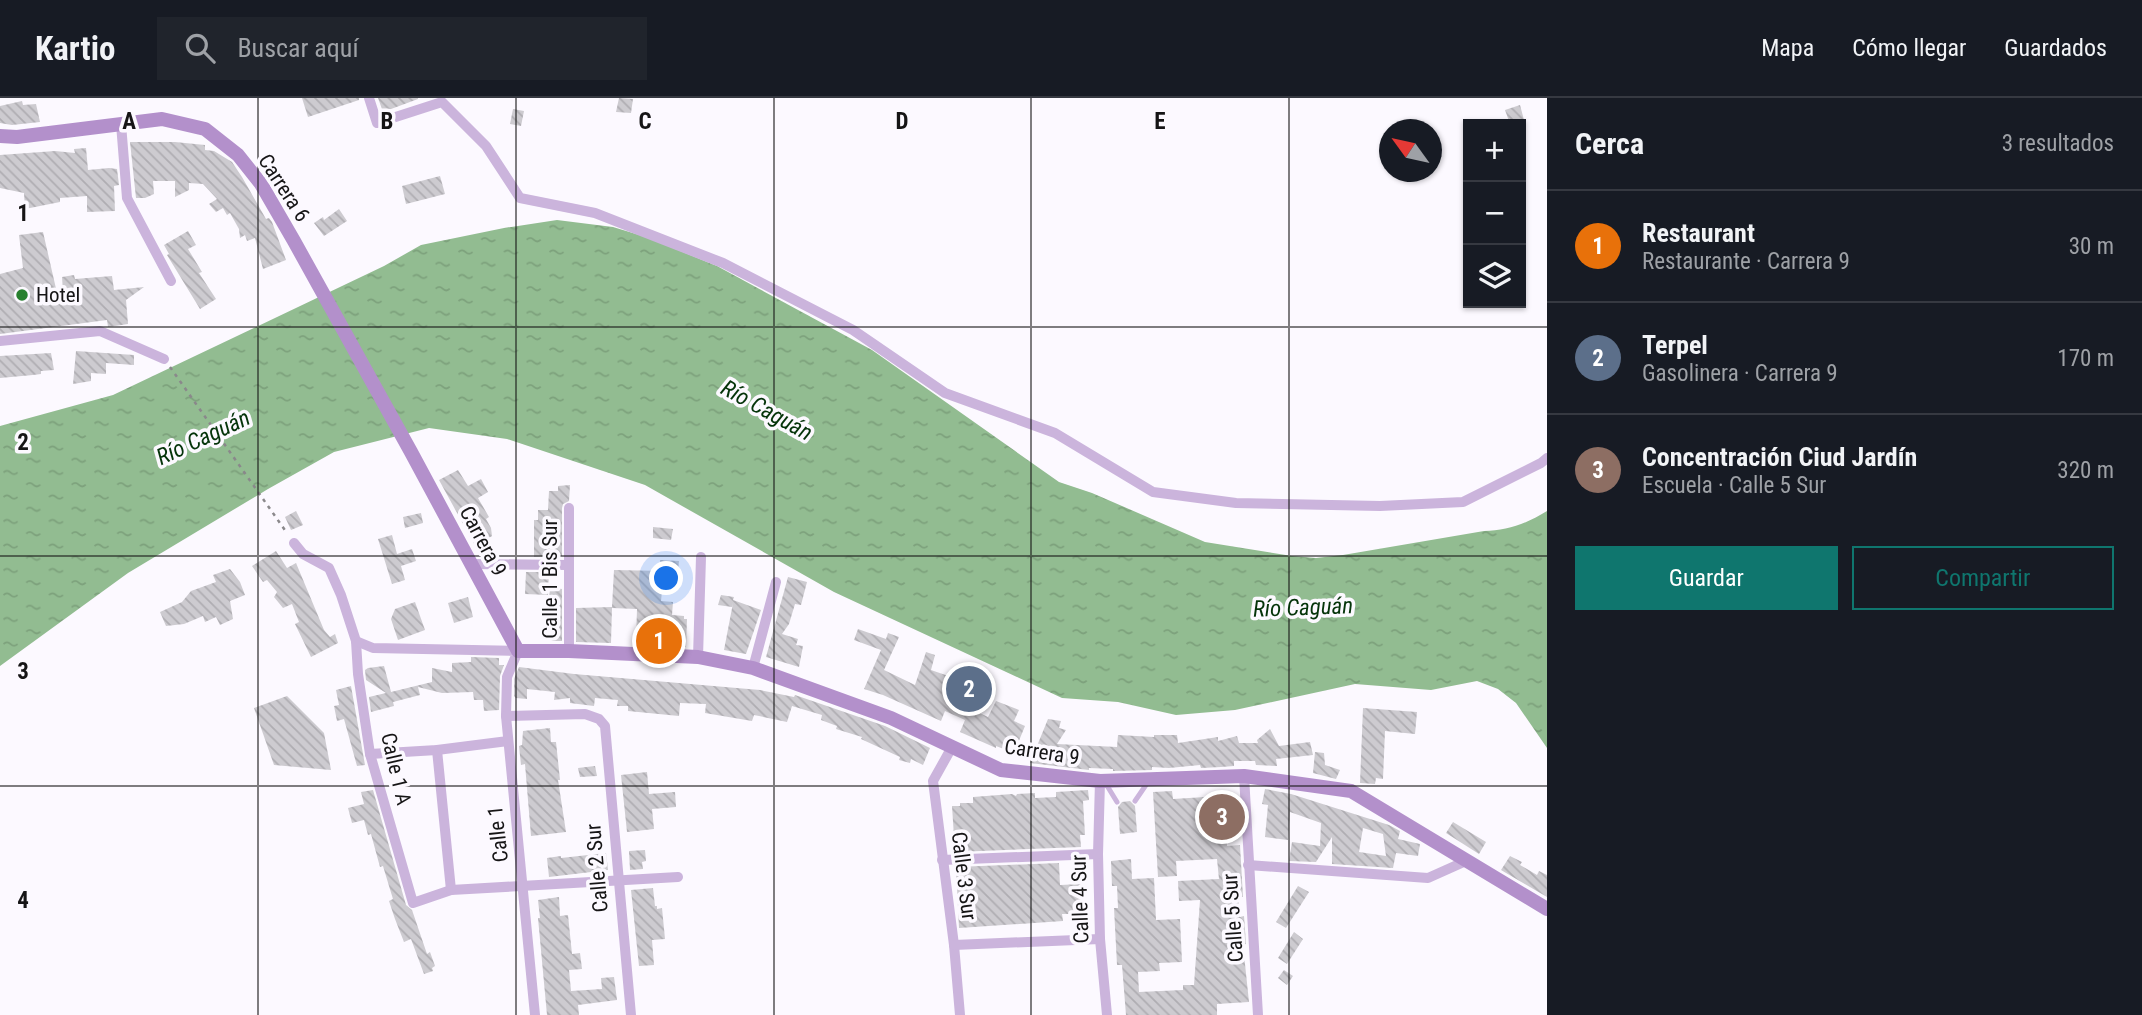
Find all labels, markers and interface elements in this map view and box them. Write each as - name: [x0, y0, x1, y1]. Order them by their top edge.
- search box: [157, 17, 647, 80]
- text: Kartio: [35, 29, 115, 68]
- icon: search: [181, 29, 219, 67]
- text: Buscar aquí: [237, 33, 359, 63]
- text: Mapa: [1761, 34, 1814, 62]
- text: Cómo llegar: [1852, 34, 1966, 62]
- text: Guardados: [2004, 34, 2107, 62]
- text: A: [122, 108, 136, 135]
- text: B: [381, 108, 393, 135]
- text: C: [638, 108, 652, 135]
- text: D: [896, 108, 909, 135]
- text: E: [1154, 108, 1166, 135]
- north arrow: [1379, 119, 1442, 182]
- map controls: [1463, 119, 1526, 308]
- button: +: [1463, 119, 1526, 182]
- text: Cerca: [1575, 126, 1644, 161]
- text: 3 resultados: [2002, 130, 2114, 157]
- street label: Carrera 6: [253, 150, 315, 226]
- button: −: [1463, 182, 1526, 245]
- text: 1: [17, 200, 29, 227]
- text: Restaurant: [1642, 218, 1755, 248]
- text: 1: [1592, 233, 1604, 260]
- text: 30 m: [2069, 233, 2114, 260]
- button: layers: [1463, 245, 1526, 308]
- text: Restaurante · Carrera 9: [1642, 248, 1850, 275]
- place label: Hotel: [36, 283, 80, 307]
- marker: Hotel: [14, 287, 30, 303]
- text: Terpel: [1642, 330, 1708, 360]
- text: 2: [1592, 345, 1604, 372]
- text: 170 m: [2057, 345, 2114, 372]
- text: Gasolinera · Carrera 9: [1642, 360, 1838, 387]
- water label: Río Caguán: [716, 374, 817, 447]
- water label: Río Caguán: [152, 404, 254, 471]
- text: 2: [17, 429, 29, 456]
- text: Concentración Ciud Jardín: [1642, 442, 1917, 472]
- text: 3: [1592, 457, 1604, 484]
- text: 320 m: [2057, 457, 2114, 484]
- text: Escuela · Calle 5 Sur: [1642, 472, 1826, 499]
- street label: Carrera 9: [455, 502, 511, 580]
- street label: Calle 1 Bis Sur: [538, 519, 562, 639]
- button: Guardar: [1575, 546, 1838, 610]
- button: Compartir: [1852, 546, 2114, 610]
- your location: [649, 561, 683, 595]
- water label: Río Caguán: [1252, 592, 1354, 623]
- pin: 1: [636, 615, 682, 667]
- text: 3: [17, 658, 29, 685]
- pin: 2: [946, 663, 992, 715]
- street label: Calle 1 A: [376, 730, 416, 808]
- street label: Carrera 9: [1003, 734, 1081, 770]
- pin: 3: [1199, 791, 1245, 843]
- street label: Calle 1: [483, 805, 513, 863]
- street label: Calle 2 Sur: [581, 823, 613, 913]
- street label: Calle 3 Sur: [947, 830, 981, 922]
- street label: Calle 4 Sur: [1066, 854, 1094, 944]
- street label: Calle 5 Sur: [1218, 873, 1248, 963]
- text: 4: [17, 887, 29, 914]

